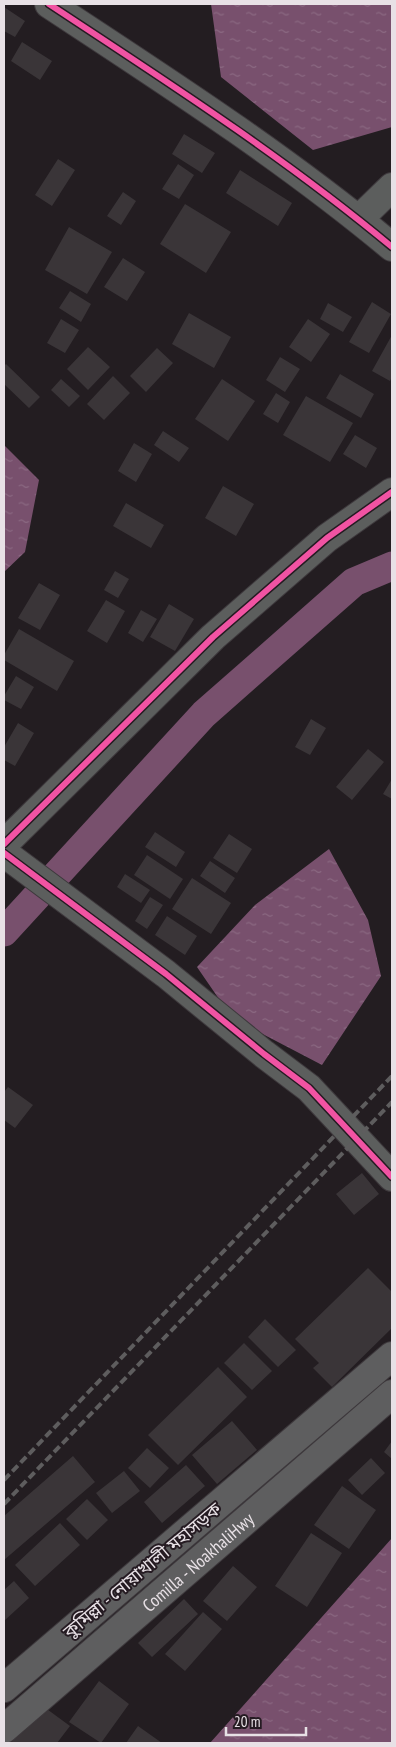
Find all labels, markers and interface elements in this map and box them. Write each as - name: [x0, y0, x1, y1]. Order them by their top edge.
- street label: কুমিল্লা - নোয়াখালী মহাসড়ক: [58, 1497, 226, 1643]
- street label: Comilla - NoakhaliHwy: [137, 1507, 259, 1616]
- scale bar: [226, 1704, 306, 1736]
- text: 20 m: [234, 1712, 260, 1731]

